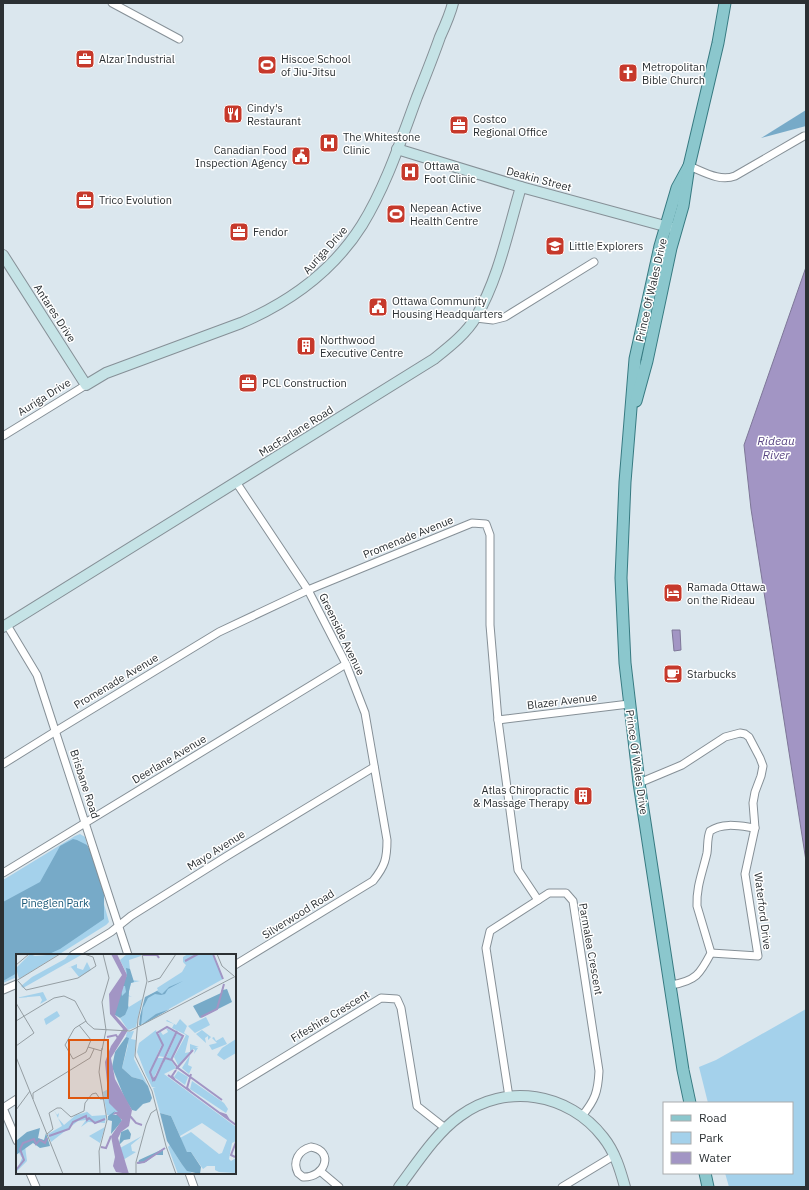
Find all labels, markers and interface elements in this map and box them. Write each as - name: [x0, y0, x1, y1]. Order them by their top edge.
- office icon: Alzar Industrial: [74, 48, 96, 70]
- place label: Alzar Industrial: [99, 52, 175, 66]
- place label: Hiscoe School of Jiu-Jitsu: [281, 52, 351, 79]
- sports icon: Hiscoe School of Jiu-Jitsu: [256, 54, 278, 76]
- place label: Metropolitan Bible Church: [642, 60, 705, 87]
- church icon: Metropolitan Bible Church: [617, 62, 639, 84]
- place label: Cindy's Restaurant: [247, 101, 301, 128]
- restaurant icon: Cindy's Restaurant: [222, 103, 244, 125]
- place label: Costco Regional Office: [473, 112, 547, 139]
- office icon: Costco Regional Office: [448, 114, 470, 136]
- place label: The Whitestone Clinic: [343, 130, 420, 157]
- hospital icon: The Whitestone Clinic: [318, 132, 340, 154]
- place label: Canadian Food Inspection Agency: [195, 143, 287, 170]
- public building icon: Canadian Food Inspection Agency: [290, 145, 312, 167]
- place label: Ottawa Foot Clinic: [424, 159, 476, 186]
- hospital icon: Ottawa Foot Clinic: [399, 161, 421, 183]
- street label: Deakin Street: [505, 164, 573, 194]
- office icon: Trico Evolution: [74, 189, 96, 211]
- place label: Trico Evolution: [99, 193, 172, 207]
- place label: Nepean Active Health Centre: [410, 201, 482, 228]
- sports icon: Nepean Active Health Centre: [385, 203, 407, 225]
- office icon: Fendor: [228, 221, 250, 243]
- street label: Auriga Drive: [300, 223, 350, 277]
- place label: Fendor: [253, 225, 288, 239]
- school or university icon: Little Explorers: [544, 235, 566, 257]
- street label: Prince Of Wales Drive: [632, 237, 670, 343]
- place label: Little Explorers: [569, 239, 643, 253]
- street label: Antares Drive: [31, 281, 79, 345]
- place label: Ottawa Community Housing Headquarters: [392, 294, 503, 321]
- public building icon: Ottawa Community Housing Headquarters: [367, 296, 389, 318]
- place label: Northwood Executive Centre: [320, 333, 403, 360]
- building icon: Northwood Executive Centre: [295, 335, 317, 357]
- office icon: PCL Construction: [237, 372, 259, 394]
- street label: Auriga Drive: [15, 375, 73, 419]
- place label: PCL Construction: [262, 376, 347, 390]
- street label: MacFarlane Road: [256, 403, 336, 459]
- water label: Rideau River: [757, 433, 795, 462]
- street label: Promenade Avenue: [361, 512, 455, 562]
- place label: Ramada Ottawa on the Rideau: [687, 580, 766, 607]
- hotel icon: Ramada Ottawa on the Rideau: [662, 582, 684, 604]
- street label: Greenside Avenue: [316, 591, 368, 677]
- street label: Promenade Avenue: [71, 650, 161, 712]
- cafe icon: Starbucks: [662, 663, 684, 685]
- place label: Starbucks: [687, 667, 736, 681]
- street label: Blazer Avenue: [526, 690, 598, 712]
- street label: Prince Of Wales Drive: [623, 709, 651, 815]
- street label: Deerlane Avenue: [129, 731, 209, 787]
- street label: Brisbane Road: [67, 748, 103, 820]
- place label: Atlas Chiropractic & Massage Therapy: [473, 783, 570, 810]
- building icon: Atlas Chiropractic & Massage Therapy: [572, 785, 594, 807]
- street label: Mayo Avenue: [184, 827, 248, 873]
- street label: Waterford Drive: [751, 872, 775, 950]
- street label: Silverwood Road: [259, 886, 337, 942]
- park label: Pineglen Park: [21, 896, 89, 910]
- street label: Parmalea Crescent: [576, 902, 606, 996]
- inset map: [16, 954, 236, 1174]
- street label: Fifeshire Crescent: [288, 987, 372, 1045]
- legend: [663, 1102, 793, 1174]
- text: Road: [699, 1110, 727, 1125]
- text: Park: [699, 1130, 724, 1145]
- text: Water: [699, 1150, 732, 1165]

